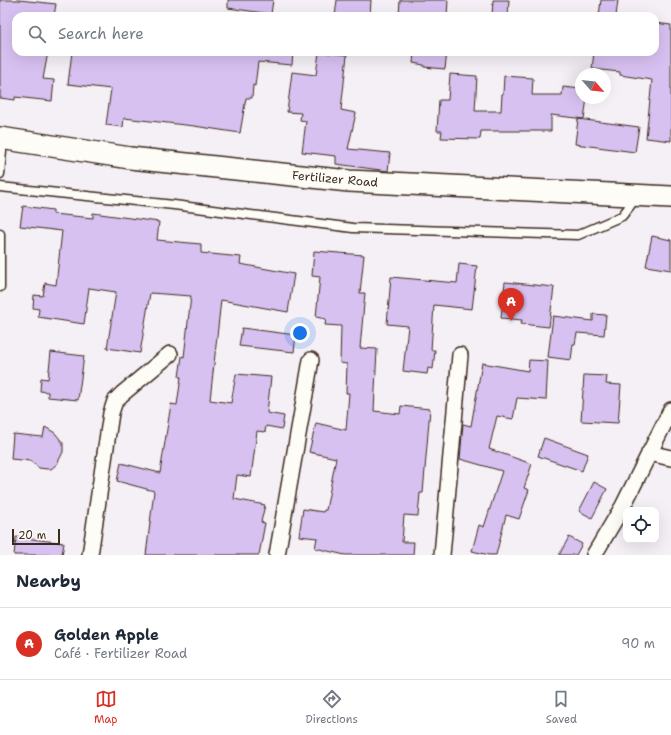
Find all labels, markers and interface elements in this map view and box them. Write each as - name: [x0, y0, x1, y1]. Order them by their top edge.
- search box: [12, 12, 659, 56]
- icon: search: [26, 23, 48, 45]
- text: Search here: [58, 24, 144, 44]
- north arrow: [575, 68, 611, 104]
- street label: Fertilizer Road: [291, 167, 379, 191]
- pin: A: [498, 288, 524, 321]
- your location: [290, 323, 310, 343]
- map controls: [623, 507, 659, 543]
- button: locate: [623, 507, 659, 543]
- scale bar: [12, 527, 60, 546]
- text: 20 m: [18, 528, 46, 543]
- text: Nearby: [16, 570, 81, 592]
- text: Golden Apple: [54, 625, 159, 645]
- text: A: [24, 635, 34, 652]
- text: 90 m: [621, 635, 655, 652]
- text: Café · Fertilizer Road: [54, 645, 187, 662]
- tab: Map: [94, 688, 118, 727]
- tab: Directions: [305, 688, 358, 727]
- tab: Saved: [546, 688, 577, 727]

